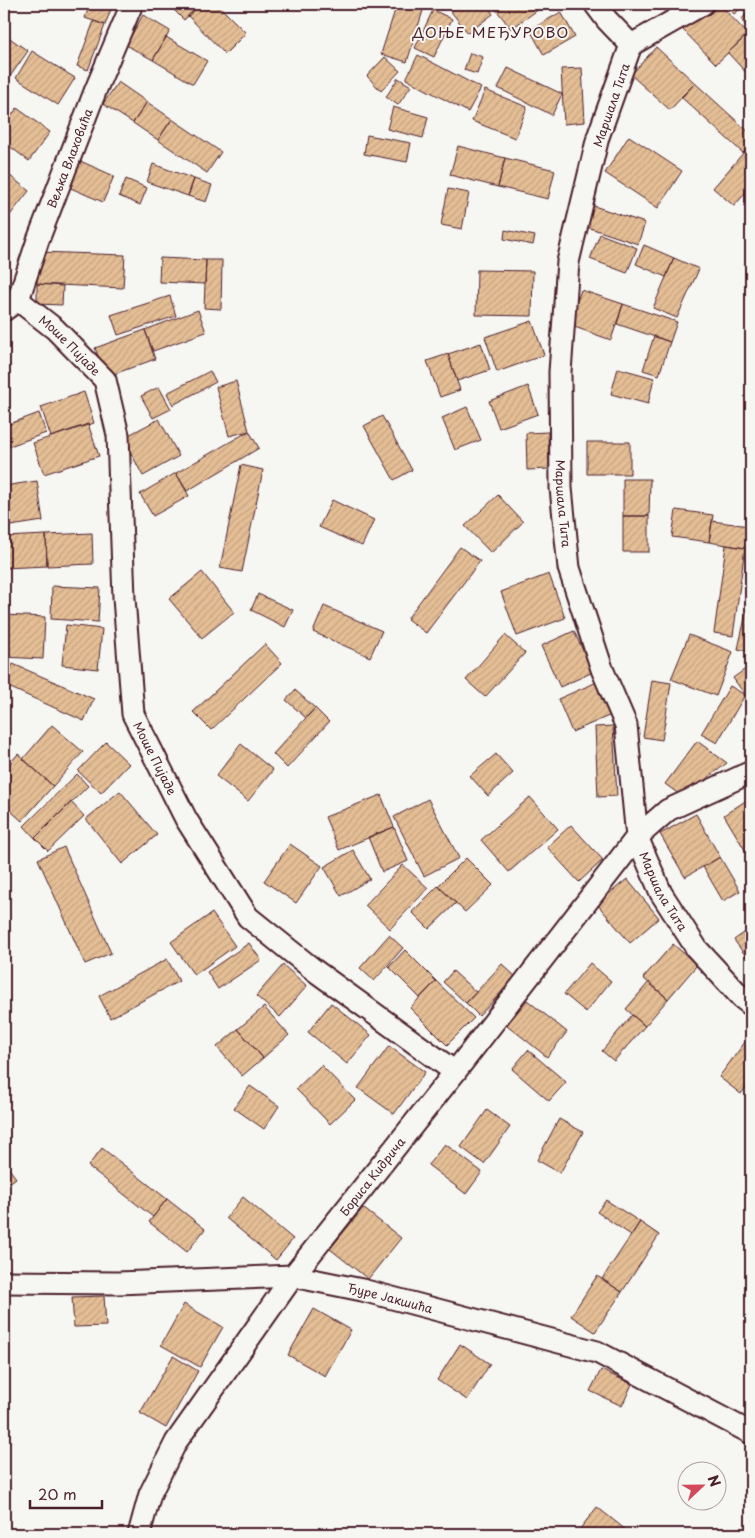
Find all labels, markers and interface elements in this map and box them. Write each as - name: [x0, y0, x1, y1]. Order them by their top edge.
- district label: ДОЊЕ МЕЂУРОВО: [412, 20, 569, 43]
- street label: Маршала Тита: [588, 60, 634, 149]
- street label: Вељка Влаховића: [42, 105, 97, 211]
- street label: Моше Пијаде: [35, 311, 105, 380]
- street label: Маршала Тита: [552, 460, 576, 549]
- street label: Моше Пијаде: [129, 718, 182, 798]
- street label: Маршала Тита: [635, 849, 692, 935]
- street label: Бориса Кидрича: [335, 1133, 409, 1220]
- street label: Ђуре Јакшића: [346, 1278, 435, 1317]
- north arrow: [678, 1460, 728, 1510]
- text: N: [703, 1472, 726, 1490]
- scale bar: [30, 1478, 102, 1510]
- text: 20 m: [38, 1482, 77, 1505]

